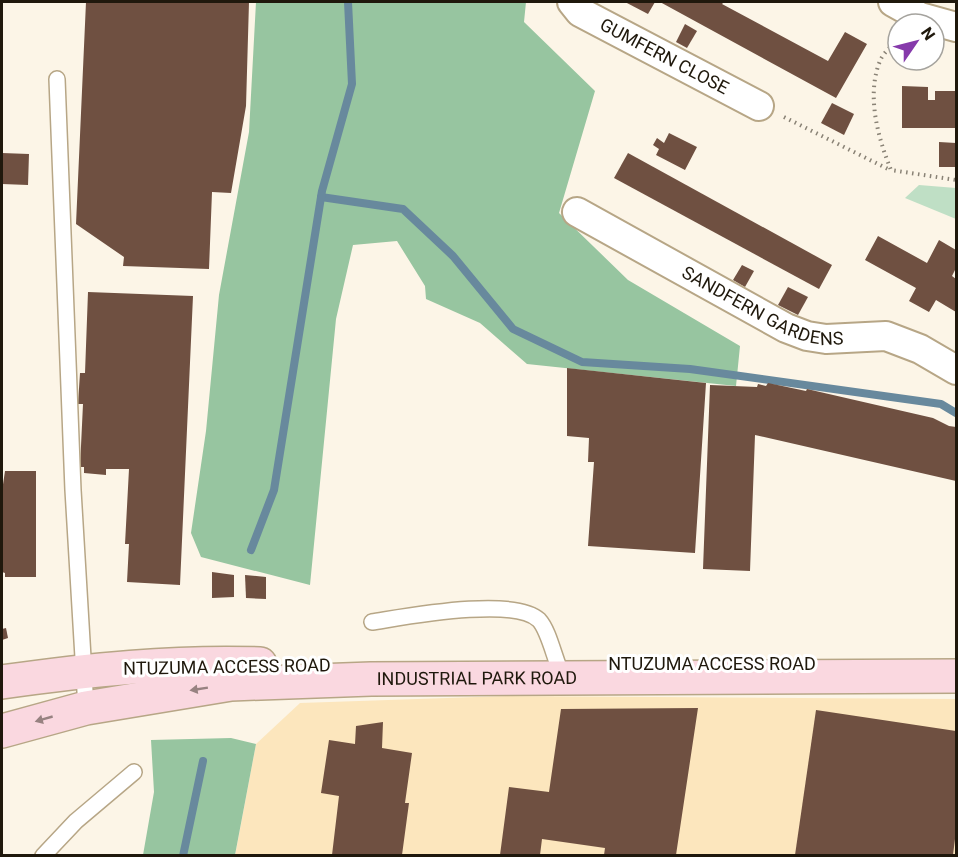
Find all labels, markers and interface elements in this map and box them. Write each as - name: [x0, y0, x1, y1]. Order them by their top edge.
- north arrow: [886, 12, 946, 72]
- street label: GUMFERN CLOSE: [597, 13, 732, 98]
- text: N: [917, 24, 939, 44]
- street label: SANDFERN GARDENS: [679, 261, 844, 349]
- street label: NTUZUMA ACCESS ROAD: [608, 653, 816, 674]
- street label: NTUZUMA ACCESS ROAD: [123, 654, 331, 679]
- street label: INDUSTRIAL PARK ROAD: [377, 667, 577, 689]
- one-way arrow: [189, 685, 208, 694]
- one-way arrow: [34, 715, 53, 725]

